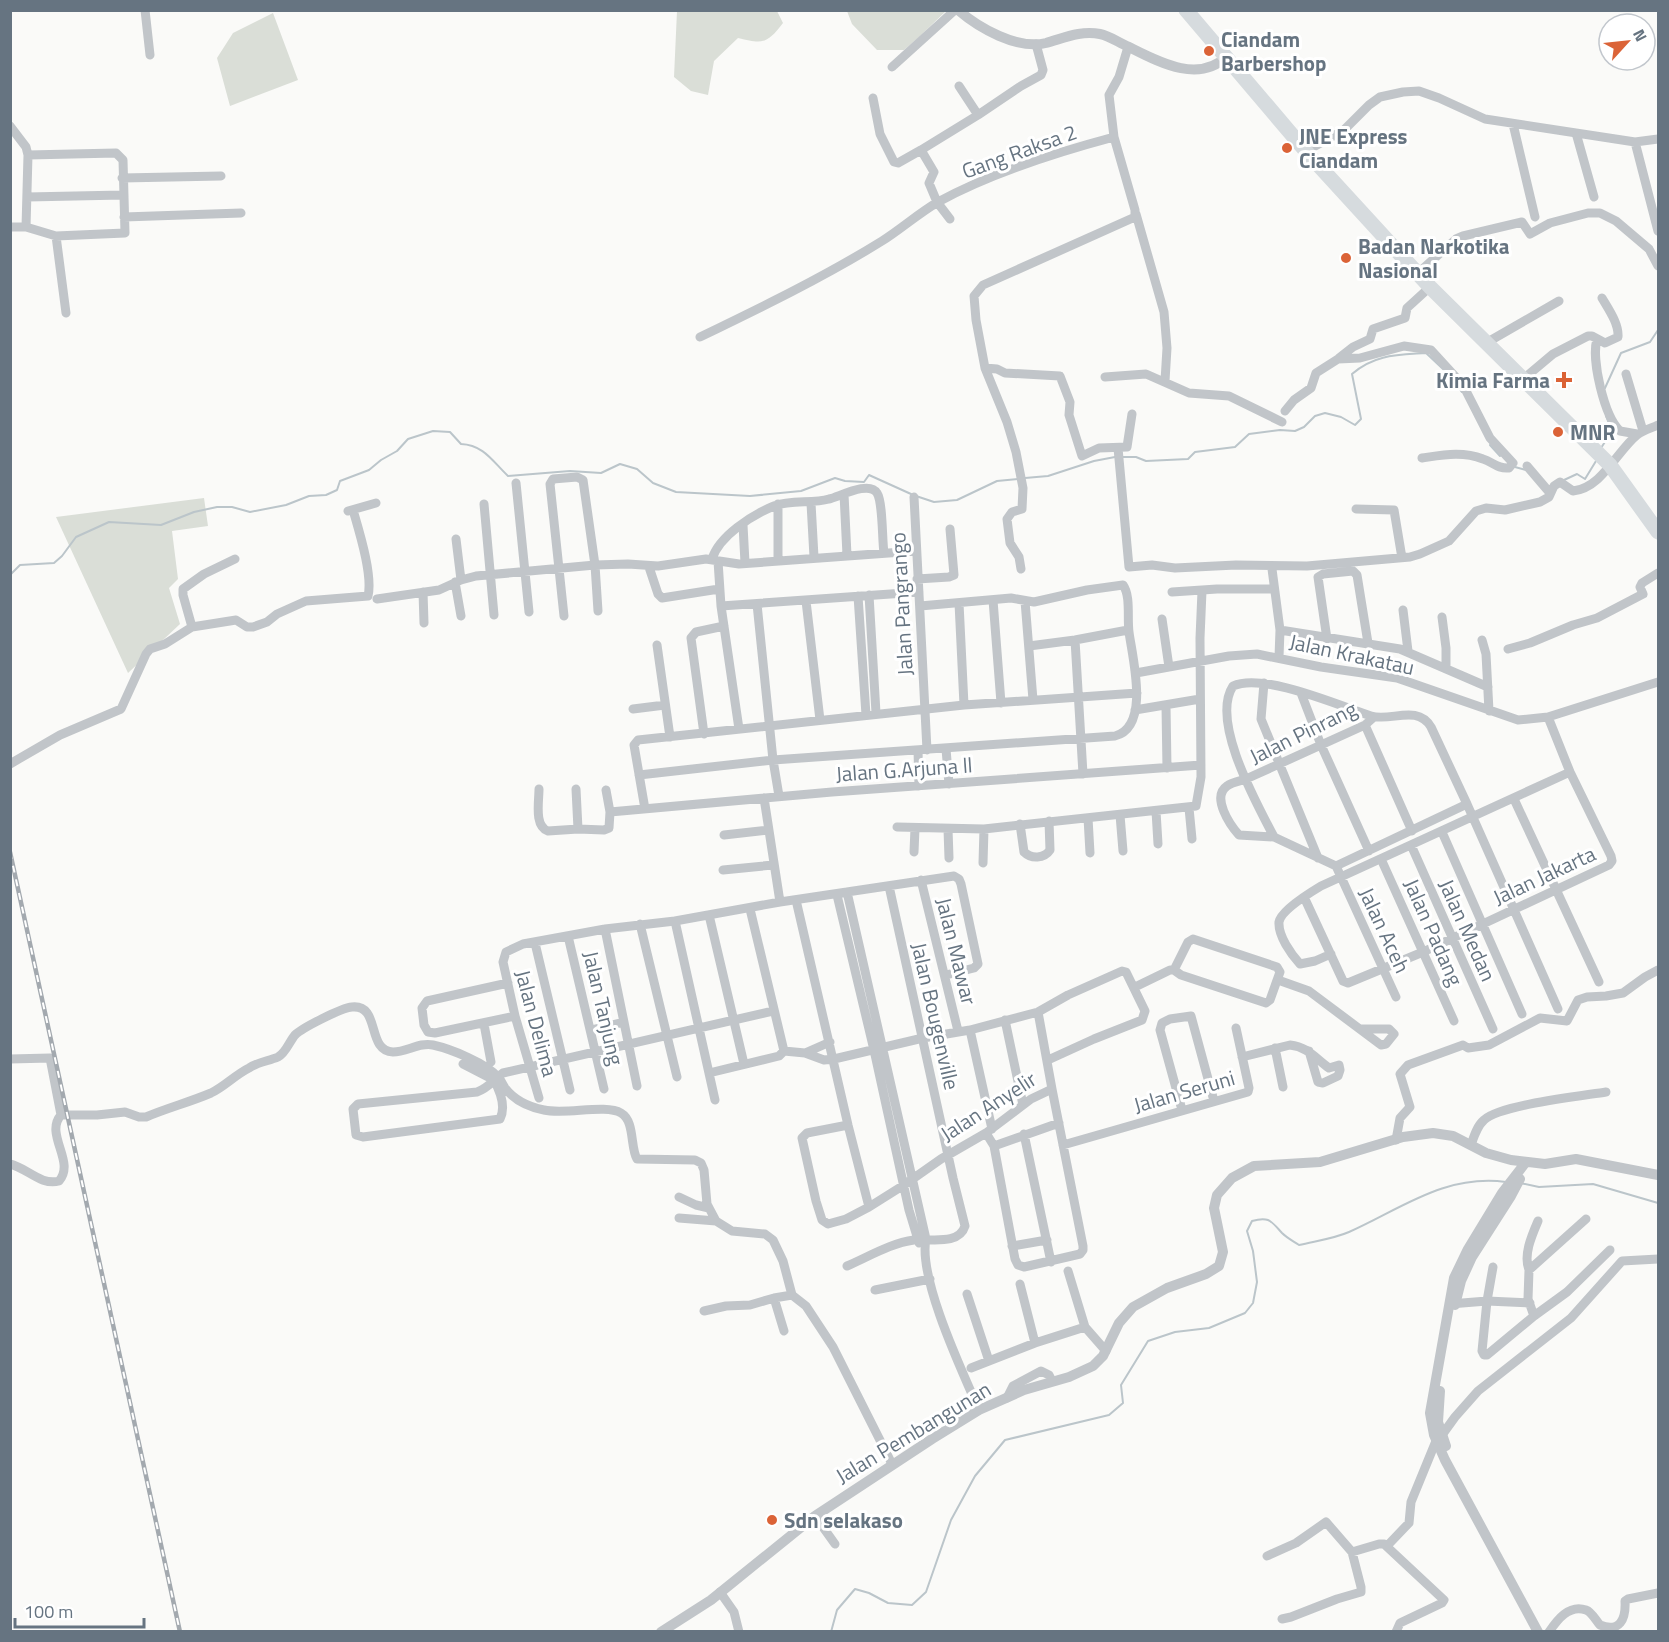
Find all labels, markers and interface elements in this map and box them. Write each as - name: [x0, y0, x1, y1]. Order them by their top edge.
- north arrow: [1597, 12, 1657, 72]
- place label: Ciandam Barbershop: [1221, 23, 1326, 79]
- text: N: [1627, 25, 1654, 46]
- marker: Ciandam Barbershop: [1202, 44, 1216, 58]
- street label: Gang Raksa 2: [957, 115, 1081, 187]
- place label: JNE Express Ciandam: [1299, 120, 1408, 176]
- marker: JNE Express Ciandam: [1280, 141, 1294, 155]
- place label: Badan Narkotika Nasional: [1358, 230, 1510, 286]
- marker: Badan Narkotika Nasional: [1339, 251, 1353, 265]
- place label: Kimia Farma: [1436, 364, 1550, 396]
- marker: Kimia Farma: [1555, 371, 1573, 389]
- place label: MNR: [1570, 416, 1616, 448]
- marker: MNR: [1551, 425, 1565, 439]
- street label: Jalan Pangrango: [881, 531, 921, 677]
- street label: Jalan Krakatau: [1287, 625, 1417, 683]
- street label: Jalan Pinrang: [1244, 692, 1362, 772]
- street label: Jalan G.Arjuna ll: [835, 748, 973, 790]
- street label: Jalan Jakarta: [1487, 837, 1601, 913]
- street label: Jalan Padang: [1396, 873, 1472, 991]
- street label: Jalan Medan: [1431, 874, 1505, 986]
- street label: Jalan Aceh: [1351, 882, 1419, 978]
- street label: Jalan Mawar: [928, 894, 986, 1008]
- street label: Jalan Bougenville: [903, 939, 969, 1093]
- street label: Jalan Tanjung: [575, 948, 633, 1069]
- street label: Jalan Delima: [507, 966, 567, 1080]
- street label: Jalan Seruni: [1130, 1061, 1238, 1121]
- street label: Jalan Anyelir: [934, 1063, 1042, 1149]
- street label: Jalan Pembangunan: [829, 1373, 997, 1491]
- place label: Sdn selakaso: [784, 1504, 903, 1536]
- marker: Sdn selakaso: [765, 1513, 779, 1527]
- scale bar: [15, 1591, 144, 1629]
- text: 100 m: [24, 1598, 73, 1625]

